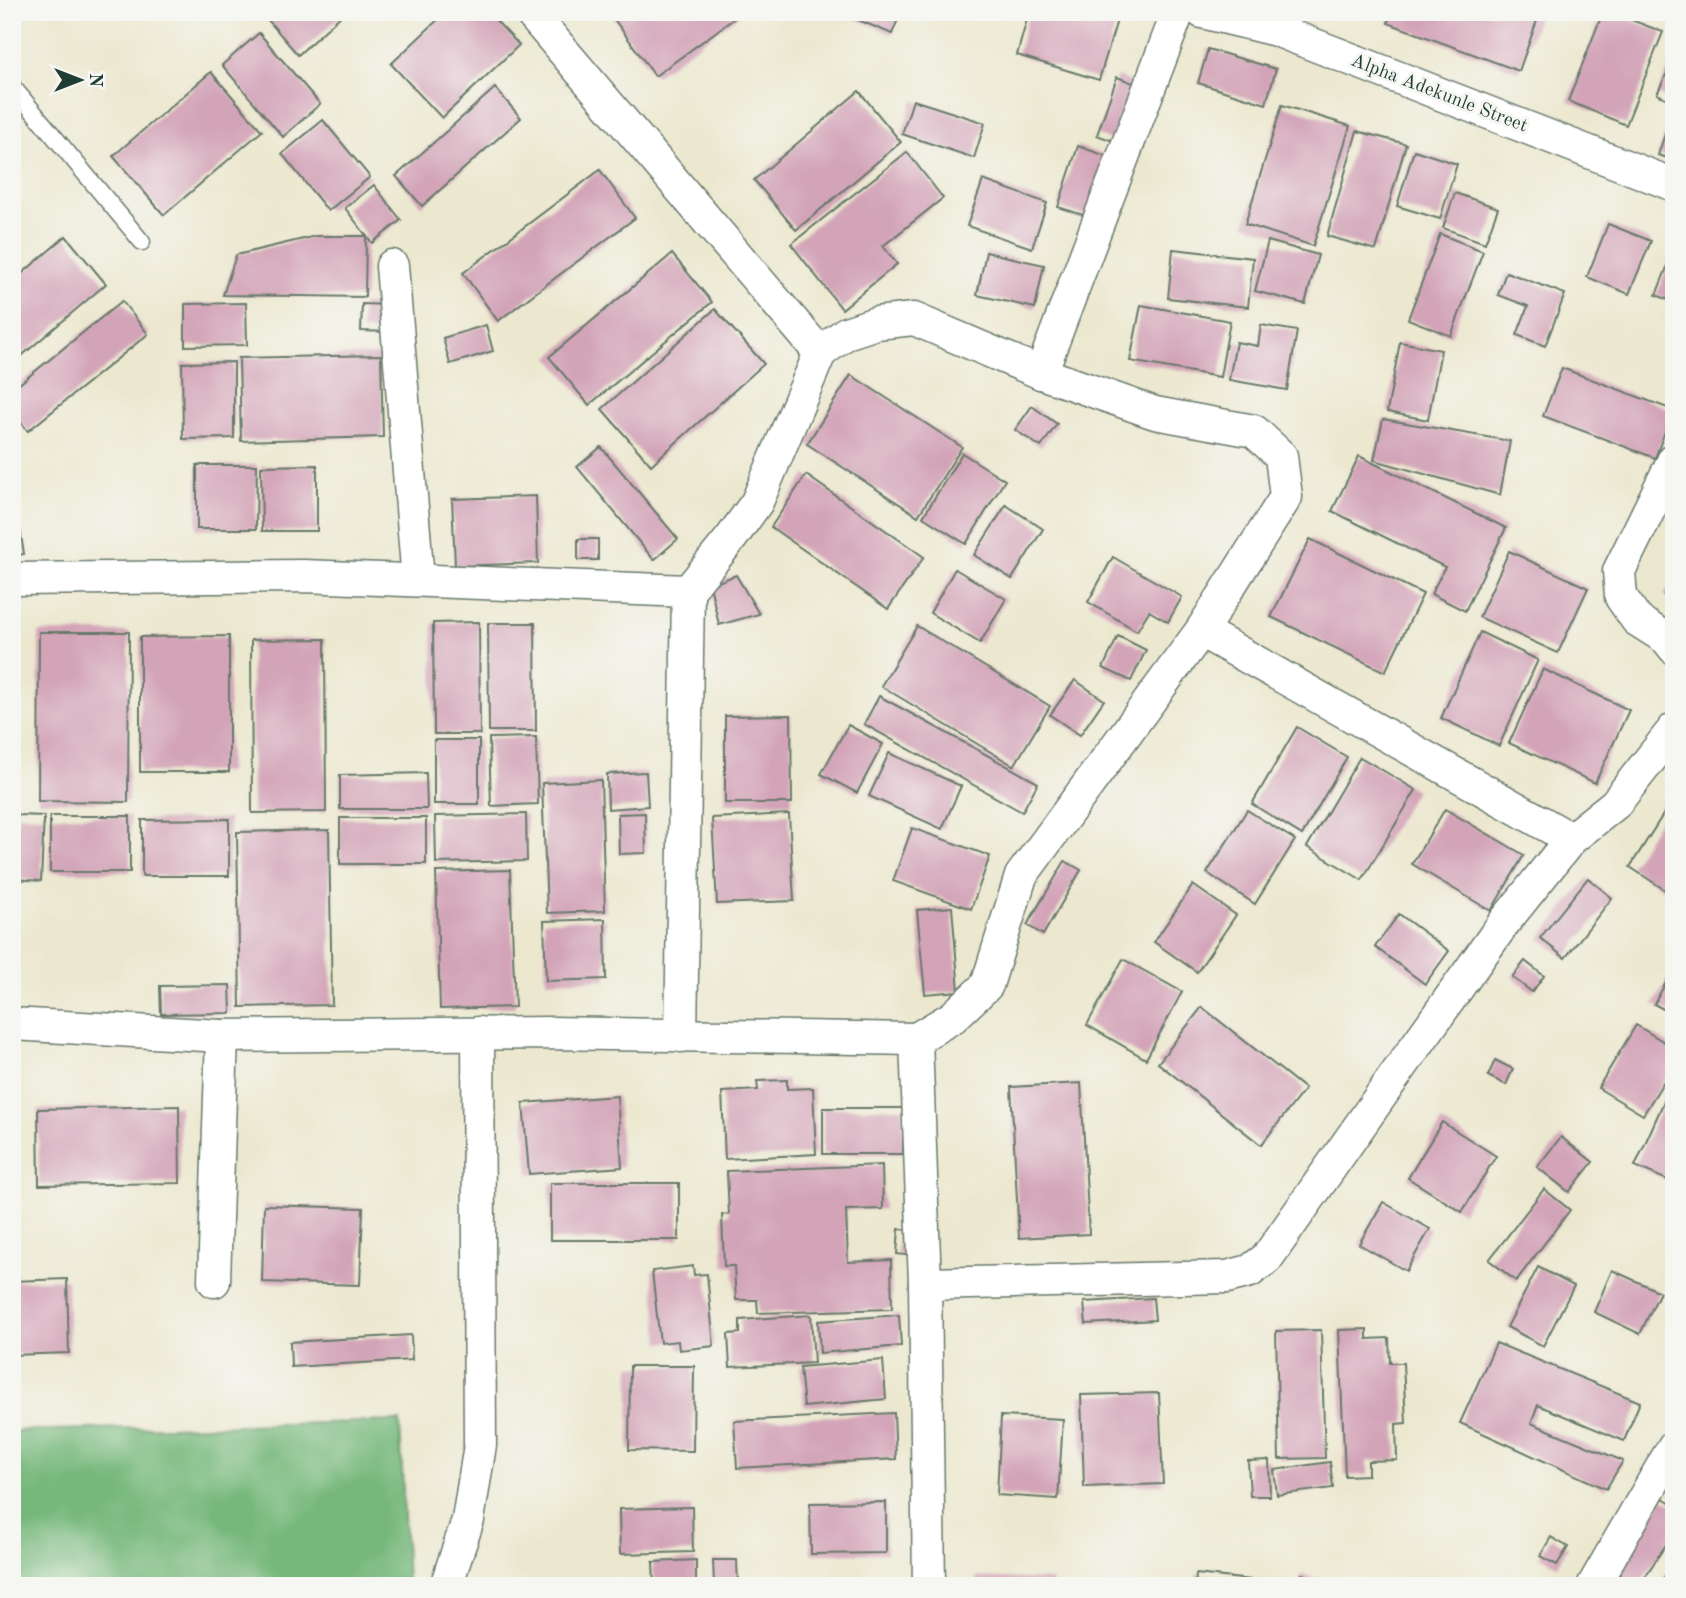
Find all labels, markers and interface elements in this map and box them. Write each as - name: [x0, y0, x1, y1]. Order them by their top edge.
- north arrow: [46, 46, 116, 116]
- street label: Alpha Adekunle Street: [1348, 52, 1530, 136]
- text: N: [85, 73, 104, 88]

